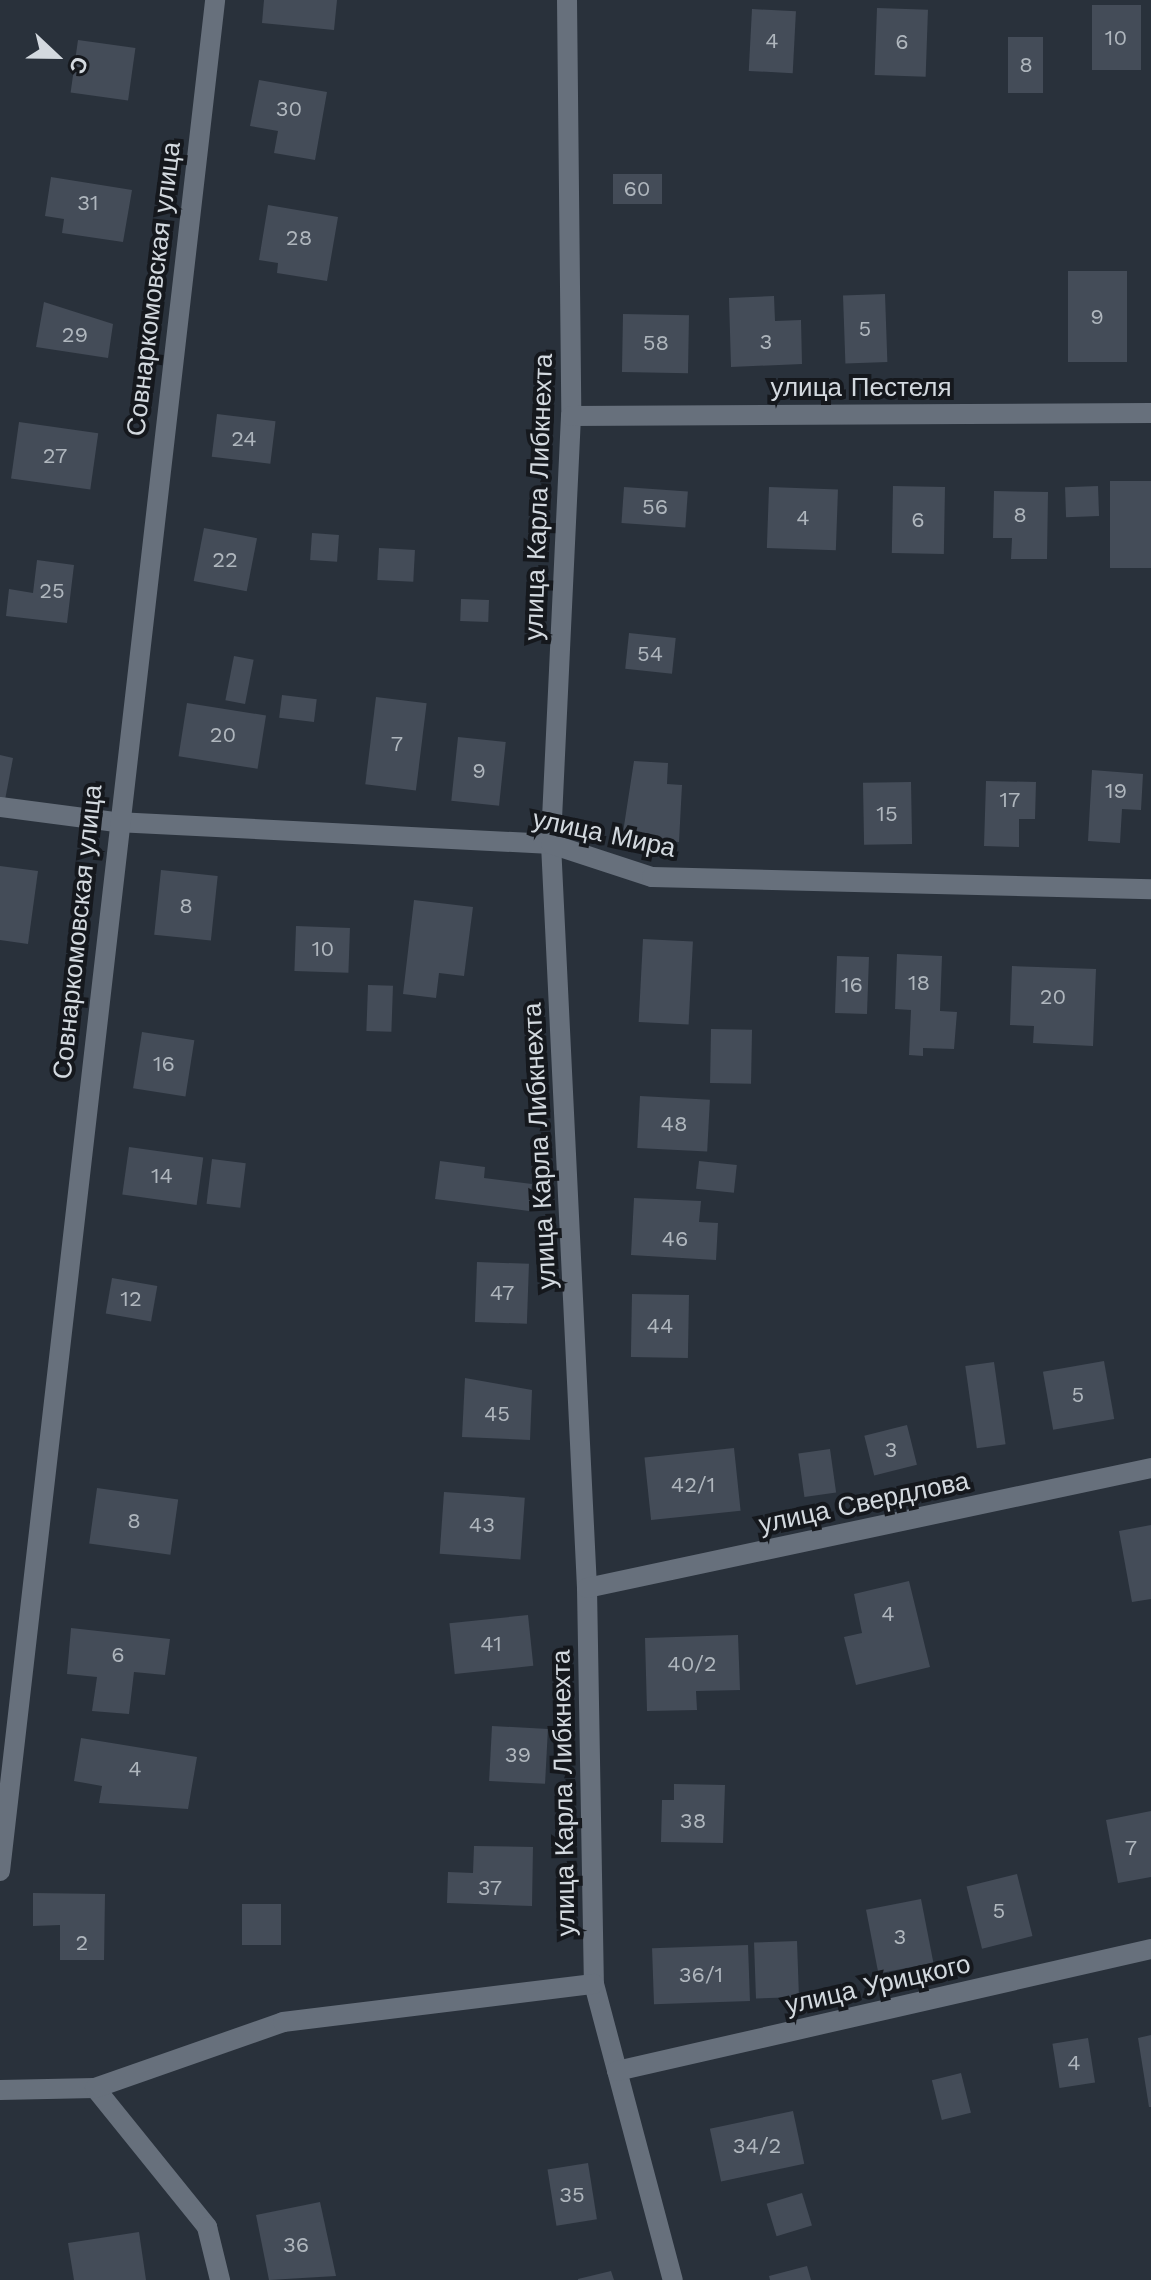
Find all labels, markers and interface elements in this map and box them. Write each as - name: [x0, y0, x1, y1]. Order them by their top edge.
- north arrow: [16, 16, 96, 96]
- house number: 10: [1105, 25, 1127, 51]
- house number: 4: [765, 28, 779, 54]
- house number: 6: [895, 29, 909, 55]
- house number: 8: [1019, 52, 1033, 78]
- text: С: [64, 53, 93, 77]
- house number: 30: [276, 96, 302, 122]
- street label: Совнаркомовская улица: [120, 140, 188, 438]
- house number: 60: [623, 176, 651, 202]
- house number: 31: [77, 190, 99, 216]
- house number: 28: [286, 225, 312, 251]
- house number: 9: [1090, 304, 1104, 330]
- house number: 5: [859, 316, 871, 342]
- house number: 29: [62, 322, 88, 348]
- house number: 3: [760, 329, 772, 355]
- house number: 58: [643, 330, 669, 356]
- street label: улица Карла Либкнехта: [518, 353, 560, 641]
- street label: улица Пестеля: [771, 372, 951, 404]
- house number: 24: [231, 426, 257, 452]
- house number: 27: [43, 443, 67, 469]
- house number: 56: [642, 494, 668, 520]
- house number: 8: [1013, 502, 1027, 528]
- house number: 4: [796, 505, 810, 531]
- house number: 6: [911, 507, 925, 533]
- house number: 22: [212, 547, 238, 573]
- house number: 25: [39, 578, 65, 604]
- house number: 54: [637, 641, 663, 667]
- house number: 20: [210, 722, 236, 748]
- house number: 7: [391, 731, 403, 757]
- house number: 9: [472, 758, 486, 784]
- house number: 19: [1105, 778, 1127, 804]
- street label: Совнаркомовская улица: [47, 783, 109, 1081]
- house number: 17: [1000, 787, 1020, 813]
- house number: 15: [876, 801, 898, 827]
- street label: улица Мира: [530, 804, 678, 864]
- house number: 8: [179, 893, 193, 919]
- house number: 10: [312, 936, 334, 962]
- house number: 18: [908, 970, 930, 996]
- house number: 16: [841, 972, 863, 998]
- house number: 20: [1040, 984, 1066, 1010]
- street label: улица Карла Либкнехта: [517, 1002, 563, 1290]
- house number: 16: [153, 1051, 175, 1077]
- house number: 48: [661, 1111, 687, 1137]
- house number: 14: [151, 1163, 173, 1189]
- house number: 46: [662, 1226, 688, 1252]
- house number: 47: [490, 1280, 514, 1306]
- house number: 12: [120, 1286, 142, 1312]
- house number: 44: [647, 1313, 673, 1339]
- house number: 5: [1072, 1382, 1084, 1408]
- house number: 45: [484, 1401, 510, 1427]
- house number: 3: [885, 1437, 897, 1463]
- street label: улица Свердлова: [756, 1465, 972, 1541]
- house number: 42/1: [671, 1472, 715, 1498]
- house number: 8: [127, 1508, 141, 1534]
- house number: 43: [469, 1512, 495, 1538]
- house number: 4: [881, 1601, 895, 1627]
- house number: 41: [480, 1631, 502, 1657]
- house number: 6: [111, 1642, 125, 1668]
- street label: улица Карла Либкнехта: [546, 1649, 582, 1937]
- house number: 40/2: [667, 1651, 717, 1677]
- house number: 39: [505, 1742, 531, 1768]
- house number: 4: [128, 1756, 142, 1782]
- house number: 38: [680, 1808, 706, 1834]
- house number: 7: [1125, 1835, 1137, 1861]
- house number: 37: [478, 1875, 502, 1901]
- house number: 5: [993, 1898, 1005, 1924]
- house number: 3: [894, 1924, 906, 1950]
- house number: 2: [76, 1930, 88, 1956]
- street label: улица Урицкого: [782, 1949, 974, 2021]
- house number: 36/1: [679, 1962, 723, 1988]
- house number: 4: [1067, 2050, 1081, 2076]
- house number: 34/2: [733, 2133, 781, 2159]
- house number: 35: [559, 2182, 585, 2208]
- house number: 36: [283, 2232, 309, 2258]

